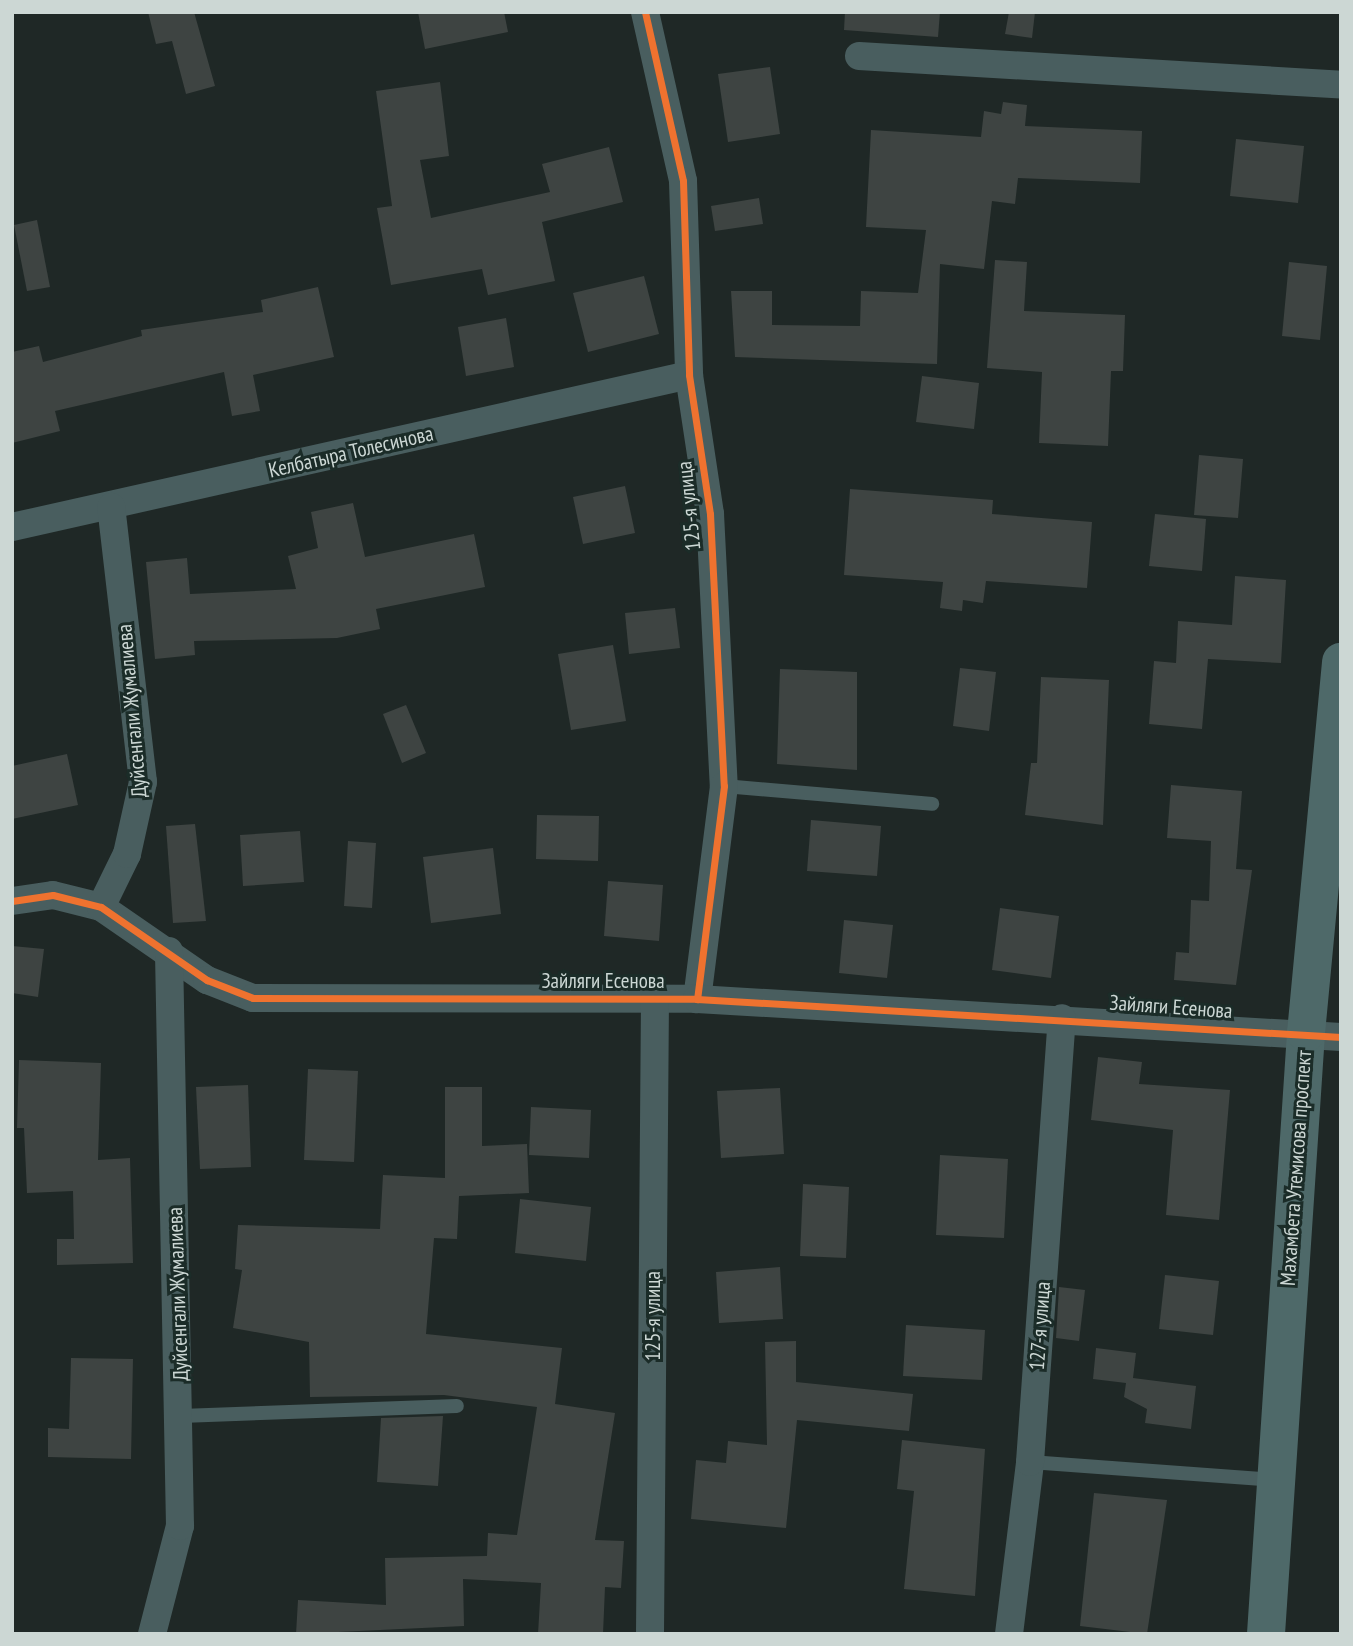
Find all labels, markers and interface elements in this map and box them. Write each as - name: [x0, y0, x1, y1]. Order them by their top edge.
- street label: Келбатыра Толесинова: [266, 421, 436, 483]
- street label: 125-я улица: [672, 460, 706, 552]
- street label: Дуйсенгали Жумалиева: [112, 623, 152, 799]
- street label: Зайляги Есенова: [541, 968, 665, 994]
- street label: Зайляги Есенова: [1109, 990, 1233, 1024]
- street label: Махамбета Утемисова проспект: [1275, 1049, 1317, 1287]
- street label: Дуйсенгали Жумалиева: [162, 1207, 194, 1381]
- street label: 125-я улица: [640, 1271, 666, 1361]
- street label: 127-я улица: [1024, 1281, 1056, 1371]

